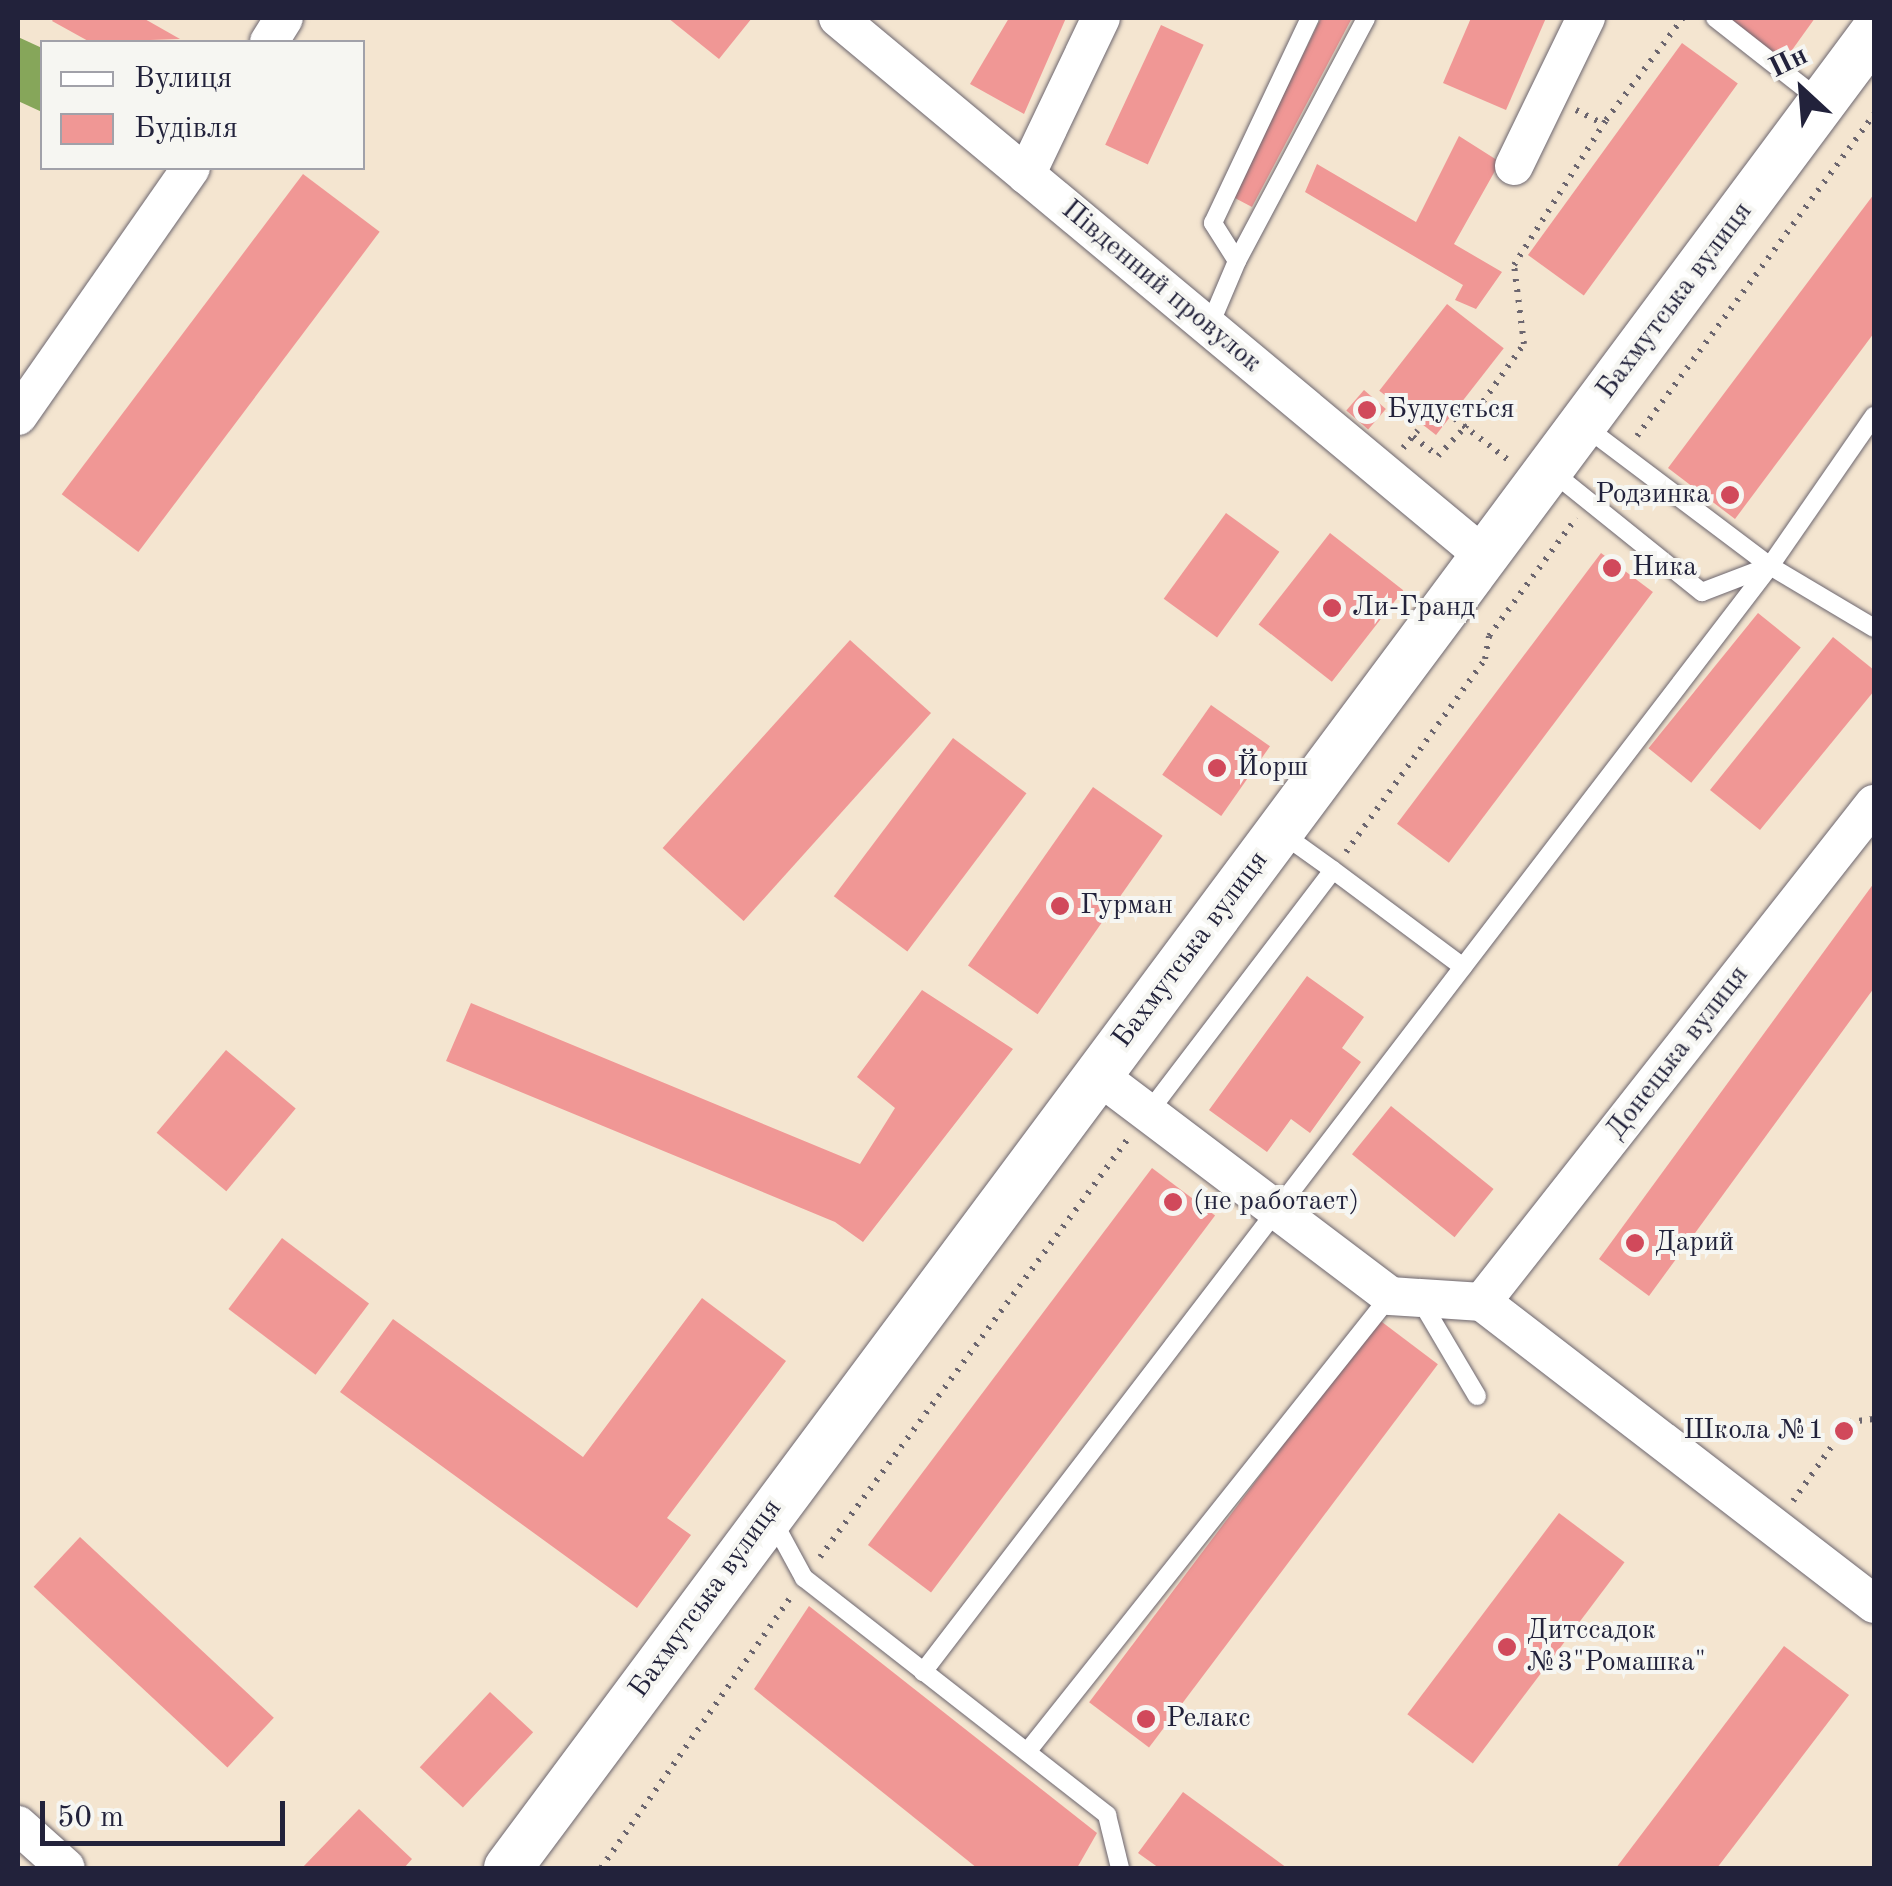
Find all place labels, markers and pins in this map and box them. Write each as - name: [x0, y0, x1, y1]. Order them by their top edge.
- place label: Будується: [1387, 393, 1515, 427]
- marker: Будується: [1356, 399, 1378, 421]
- place label: Родзинка: [1595, 478, 1710, 512]
- marker: Родзинка: [1719, 484, 1741, 506]
- place label: Ника: [1632, 551, 1697, 585]
- marker: Ника: [1601, 557, 1623, 579]
- place label: Ли-Гранд: [1352, 591, 1475, 625]
- marker: Ли-Гранд: [1321, 597, 1343, 619]
- place label: Йорш: [1237, 751, 1308, 785]
- marker: Йорш: [1206, 757, 1228, 779]
- place label: Гурман: [1080, 889, 1173, 923]
- marker: Гурман: [1049, 895, 1071, 917]
- place label: (не работает): [1193, 1185, 1359, 1219]
- marker: (не работает): [1162, 1191, 1184, 1213]
- place label: Дарий: [1655, 1226, 1734, 1260]
- marker: Дарий: [1624, 1232, 1646, 1254]
- place label: Школа №1: [1683, 1414, 1824, 1448]
- marker: Школа №1: [1833, 1420, 1855, 1442]
- place label: Дитссадок №3"Ромашка": [1527, 1614, 1706, 1680]
- marker: Дитссадок №3"Ромашка": [1496, 1636, 1518, 1658]
- place label: Релакс: [1166, 1702, 1251, 1736]
- marker: Релакс: [1135, 1708, 1157, 1730]

